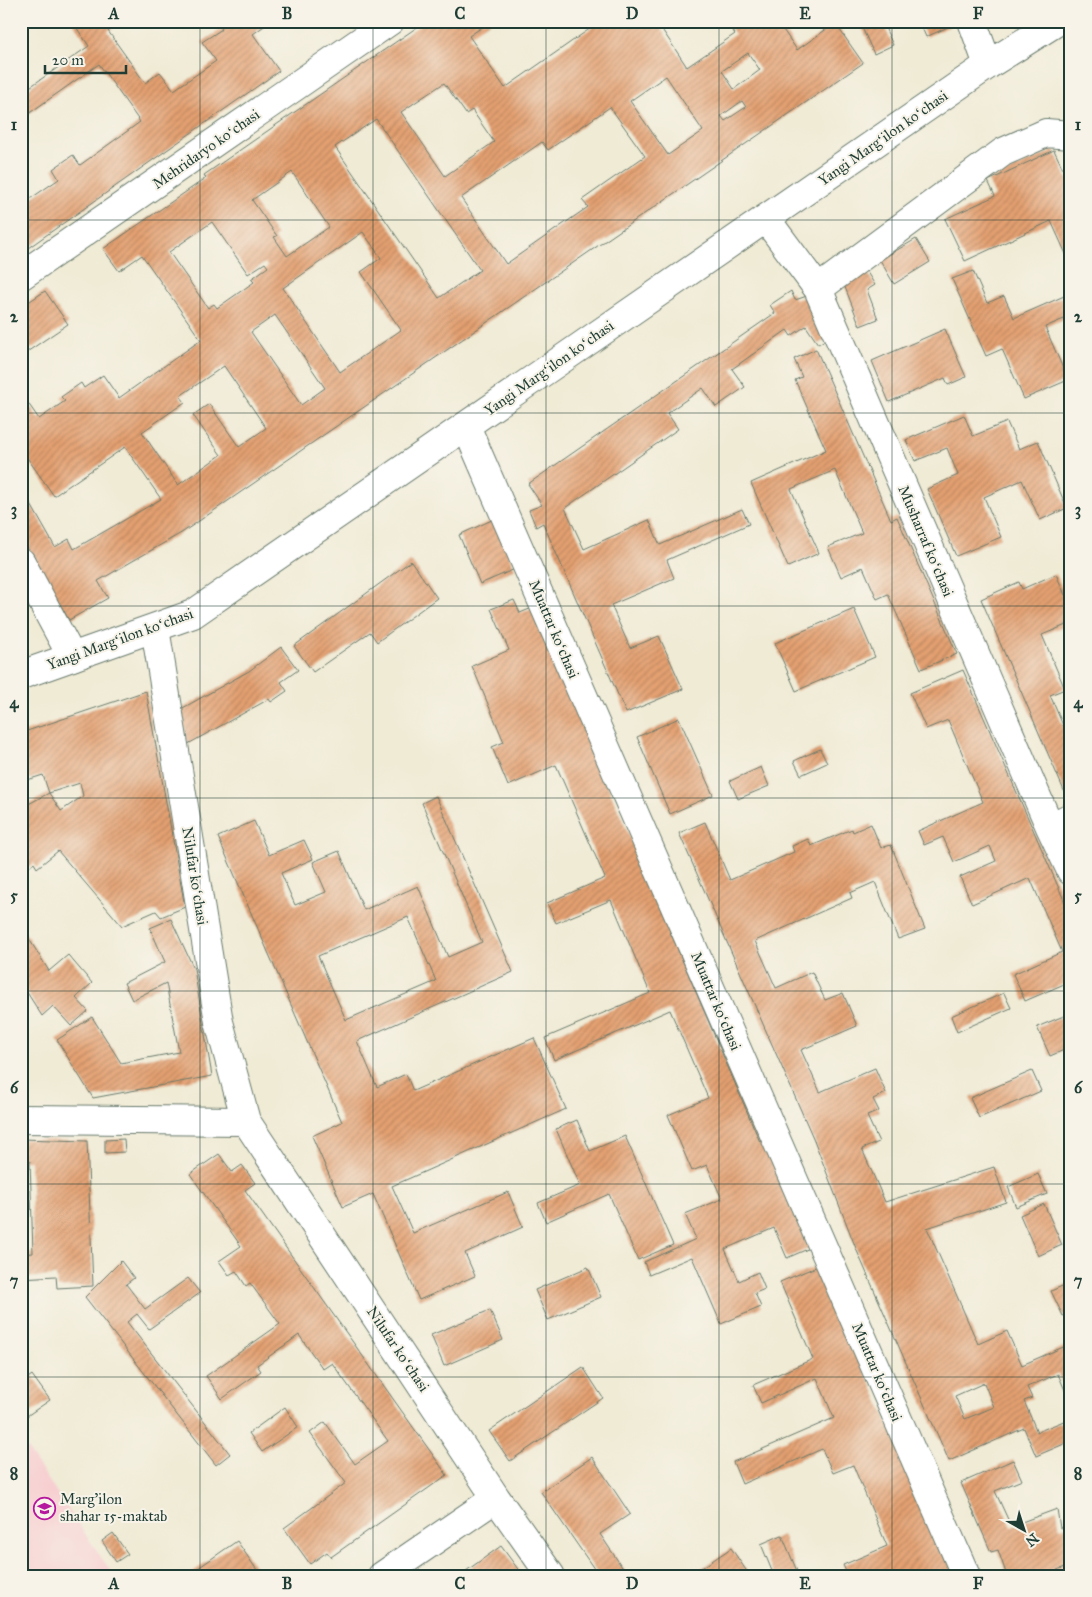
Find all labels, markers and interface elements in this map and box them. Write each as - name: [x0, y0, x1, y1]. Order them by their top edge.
- text: A: [108, 4, 120, 23]
- text: B: [282, 4, 292, 23]
- text: C: [455, 4, 466, 23]
- text: D: [626, 4, 639, 23]
- text: E: [799, 4, 811, 23]
- text: F: [973, 4, 984, 23]
- scale bar: [45, 42, 126, 74]
- text: 20 m: [52, 51, 84, 69]
- street label: Yangi Margʻilon koʻchasi: [815, 86, 951, 190]
- street label: Mehridaryo koʻchasi: [149, 105, 263, 193]
- text: 1: [11, 115, 18, 134]
- text: 1: [1075, 115, 1082, 134]
- text: 2: [10, 307, 19, 326]
- text: 2: [1074, 307, 1083, 326]
- street label: Yangi Margʻilon koʻchasi: [481, 316, 617, 420]
- street label: Musharraf koʻchasi: [894, 483, 958, 599]
- text: 3: [11, 500, 17, 520]
- text: 3: [1075, 500, 1081, 520]
- street label: Muattar koʻchasi: [525, 577, 583, 681]
- street label: Yangi Margʻilon koʻchasi: [45, 604, 195, 674]
- text: 4: [10, 693, 20, 713]
- text: 4: [1074, 693, 1084, 713]
- street label: Nilufar koʻchasi: [178, 826, 212, 926]
- text: 5: [10, 886, 18, 905]
- text: 5: [1074, 886, 1082, 905]
- street label: Muattar koʻchasi: [687, 949, 745, 1053]
- text: 6: [10, 1078, 19, 1097]
- text: 6: [1074, 1078, 1083, 1097]
- text: 7: [10, 1271, 19, 1290]
- text: 7: [1074, 1271, 1083, 1290]
- street label: Nilufar koʻchasi: [363, 1303, 433, 1395]
- street label: Muattar koʻchasi: [848, 1320, 906, 1424]
- text: 8: [10, 1464, 18, 1483]
- text: 8: [1074, 1464, 1082, 1483]
- place label: Marg'ilon shahar 15-maktab: [60, 1490, 167, 1525]
- school or university icon: Marg'ilon shahar 15-maktab: [32, 1496, 56, 1520]
- north arrow: [1000, 1504, 1050, 1554]
- text: N: [1022, 1529, 1042, 1550]
- text: A: [108, 1574, 120, 1593]
- text: B: [282, 1574, 292, 1593]
- text: C: [455, 1574, 466, 1593]
- text: D: [626, 1574, 639, 1593]
- text: E: [799, 1574, 811, 1593]
- text: F: [973, 1574, 984, 1593]

